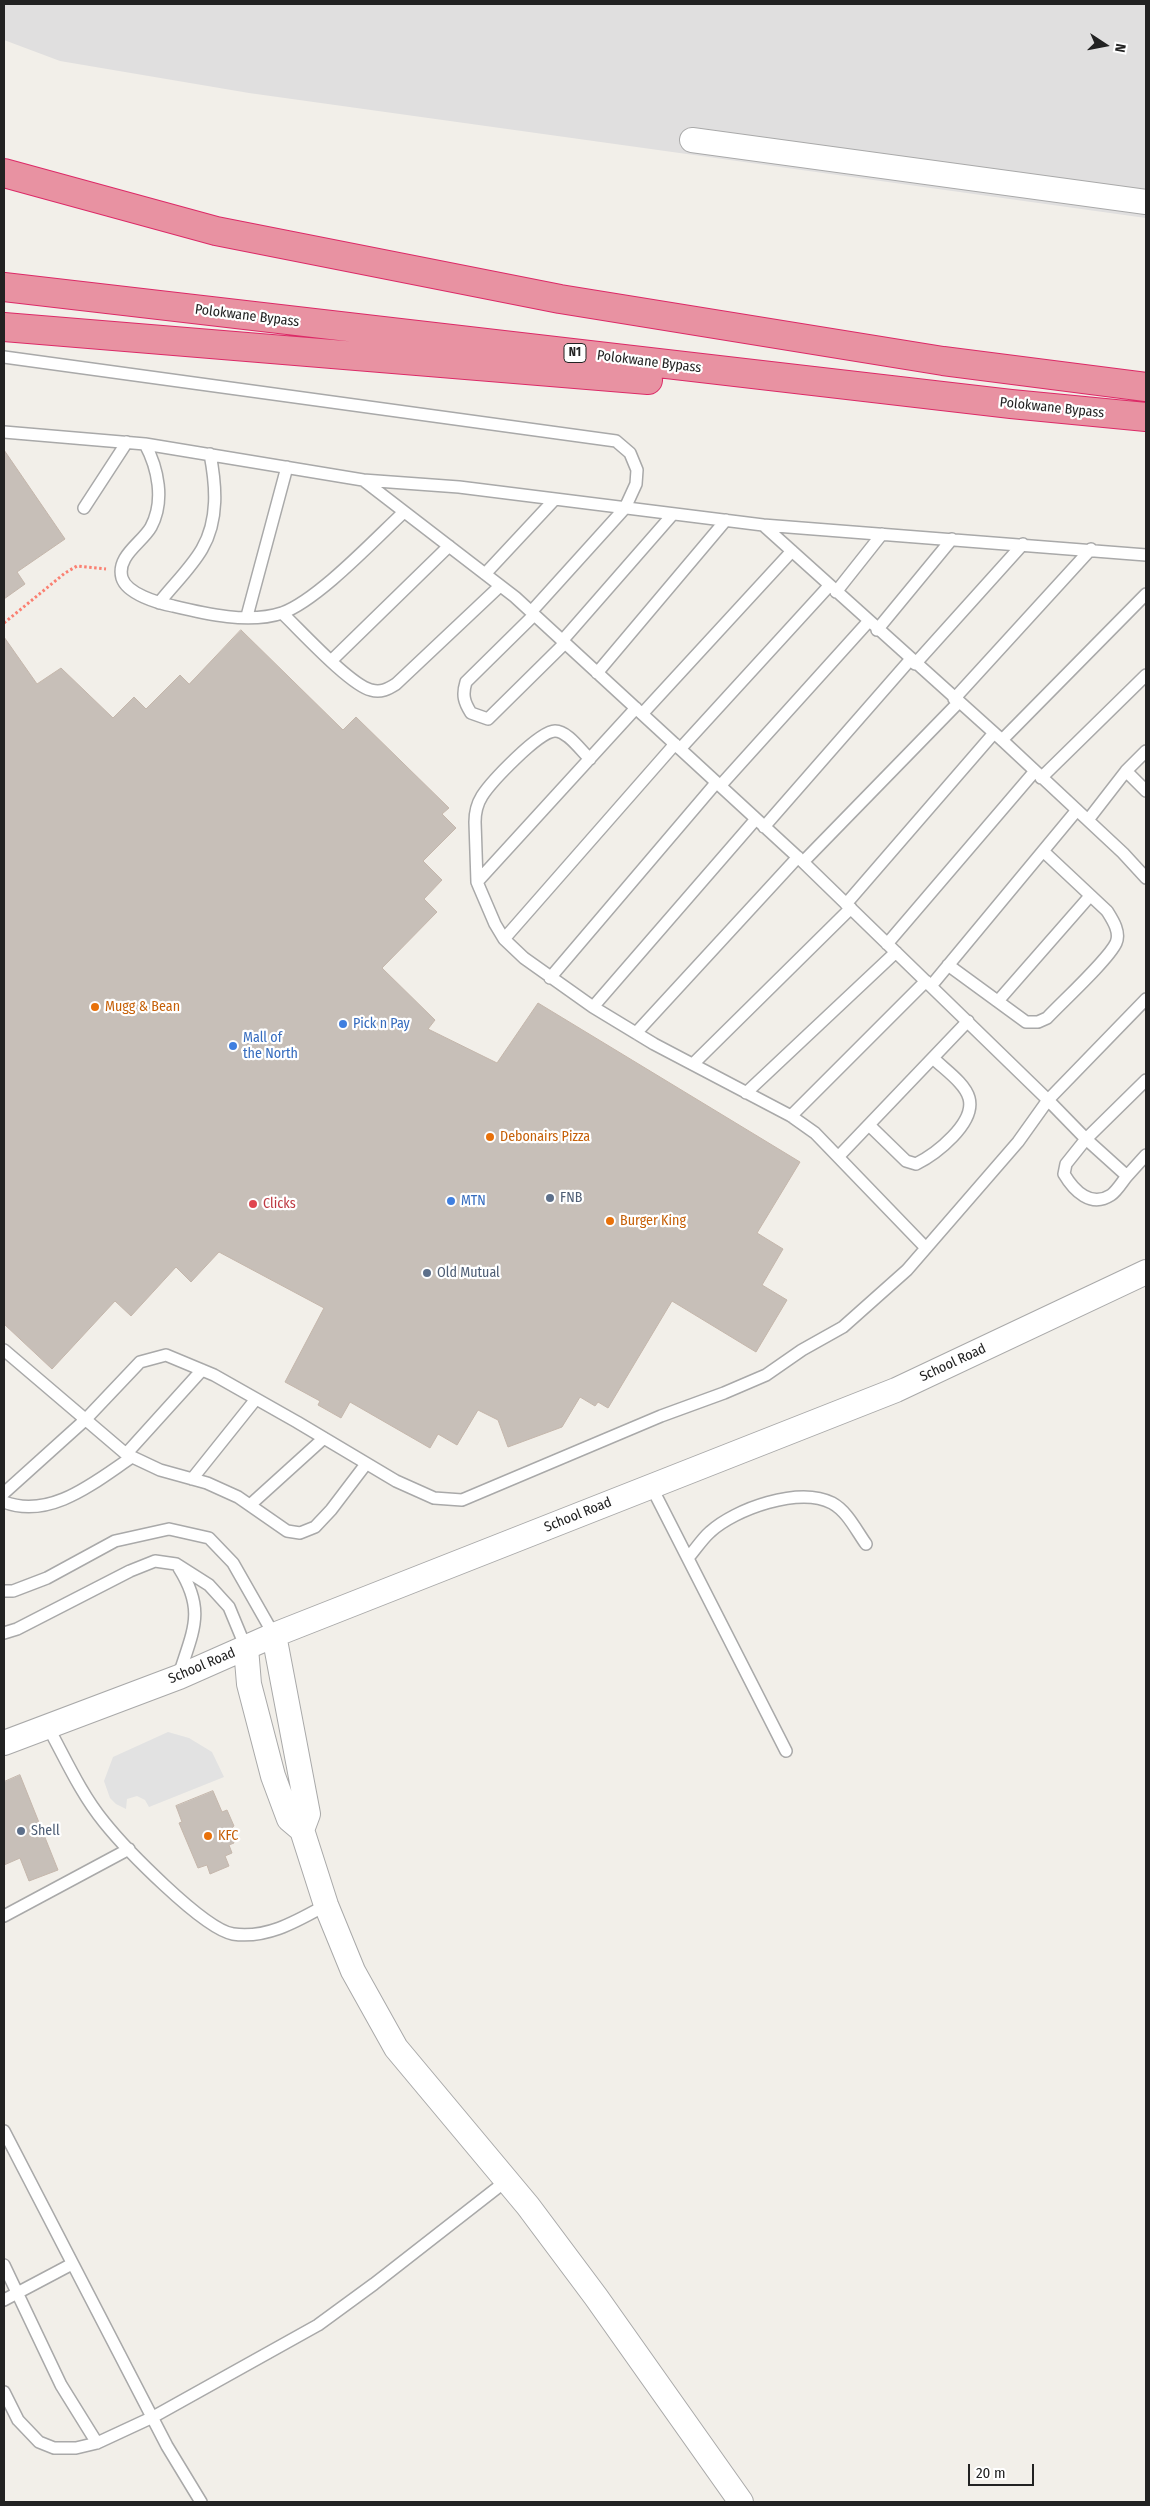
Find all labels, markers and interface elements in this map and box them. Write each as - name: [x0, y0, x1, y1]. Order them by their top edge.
- north arrow: [1080, 20, 1130, 70]
- text: N: [1111, 42, 1129, 54]
- street label: Polokwane Bypass: [194, 301, 300, 331]
- road number: N1: [564, 343, 586, 362]
- street label: Polokwane Bypass: [596, 347, 702, 377]
- street label: Polokwane Bypass: [999, 394, 1105, 422]
- place label: Mugg & Bean: [105, 999, 180, 1015]
- marker: Mugg & Bean: [89, 1001, 101, 1013]
- place label: Pick n Pay: [353, 1016, 410, 1032]
- marker: Pick n Pay: [337, 1018, 349, 1030]
- place label: Mall of the North: [243, 1030, 298, 1062]
- marker: Mall of the North: [227, 1040, 239, 1052]
- place label: Debonairs Pizza: [500, 1129, 590, 1145]
- marker: Debonairs Pizza: [484, 1131, 496, 1143]
- place label: FNB: [560, 1190, 582, 1206]
- marker: FNB: [544, 1192, 556, 1204]
- place label: MTN: [461, 1193, 486, 1209]
- marker: MTN: [445, 1195, 457, 1207]
- place label: Clicks: [263, 1196, 296, 1212]
- marker: Clicks: [247, 1198, 259, 1210]
- place label: Burger King: [620, 1213, 686, 1229]
- marker: Burger King: [604, 1215, 616, 1227]
- place label: Old Mutual: [437, 1265, 500, 1281]
- marker: Old Mutual: [421, 1267, 433, 1279]
- street label: School Road: [917, 1340, 989, 1386]
- street label: School Road: [542, 1494, 614, 1536]
- street label: School Road: [166, 1644, 238, 1688]
- place label: Shell: [31, 1823, 60, 1839]
- marker: Shell: [15, 1825, 27, 1837]
- place label: KFC: [218, 1828, 238, 1844]
- marker: KFC: [202, 1830, 214, 1842]
- scale bar: [970, 2454, 1036, 2486]
- text: 20 m: [976, 2464, 1006, 2482]

